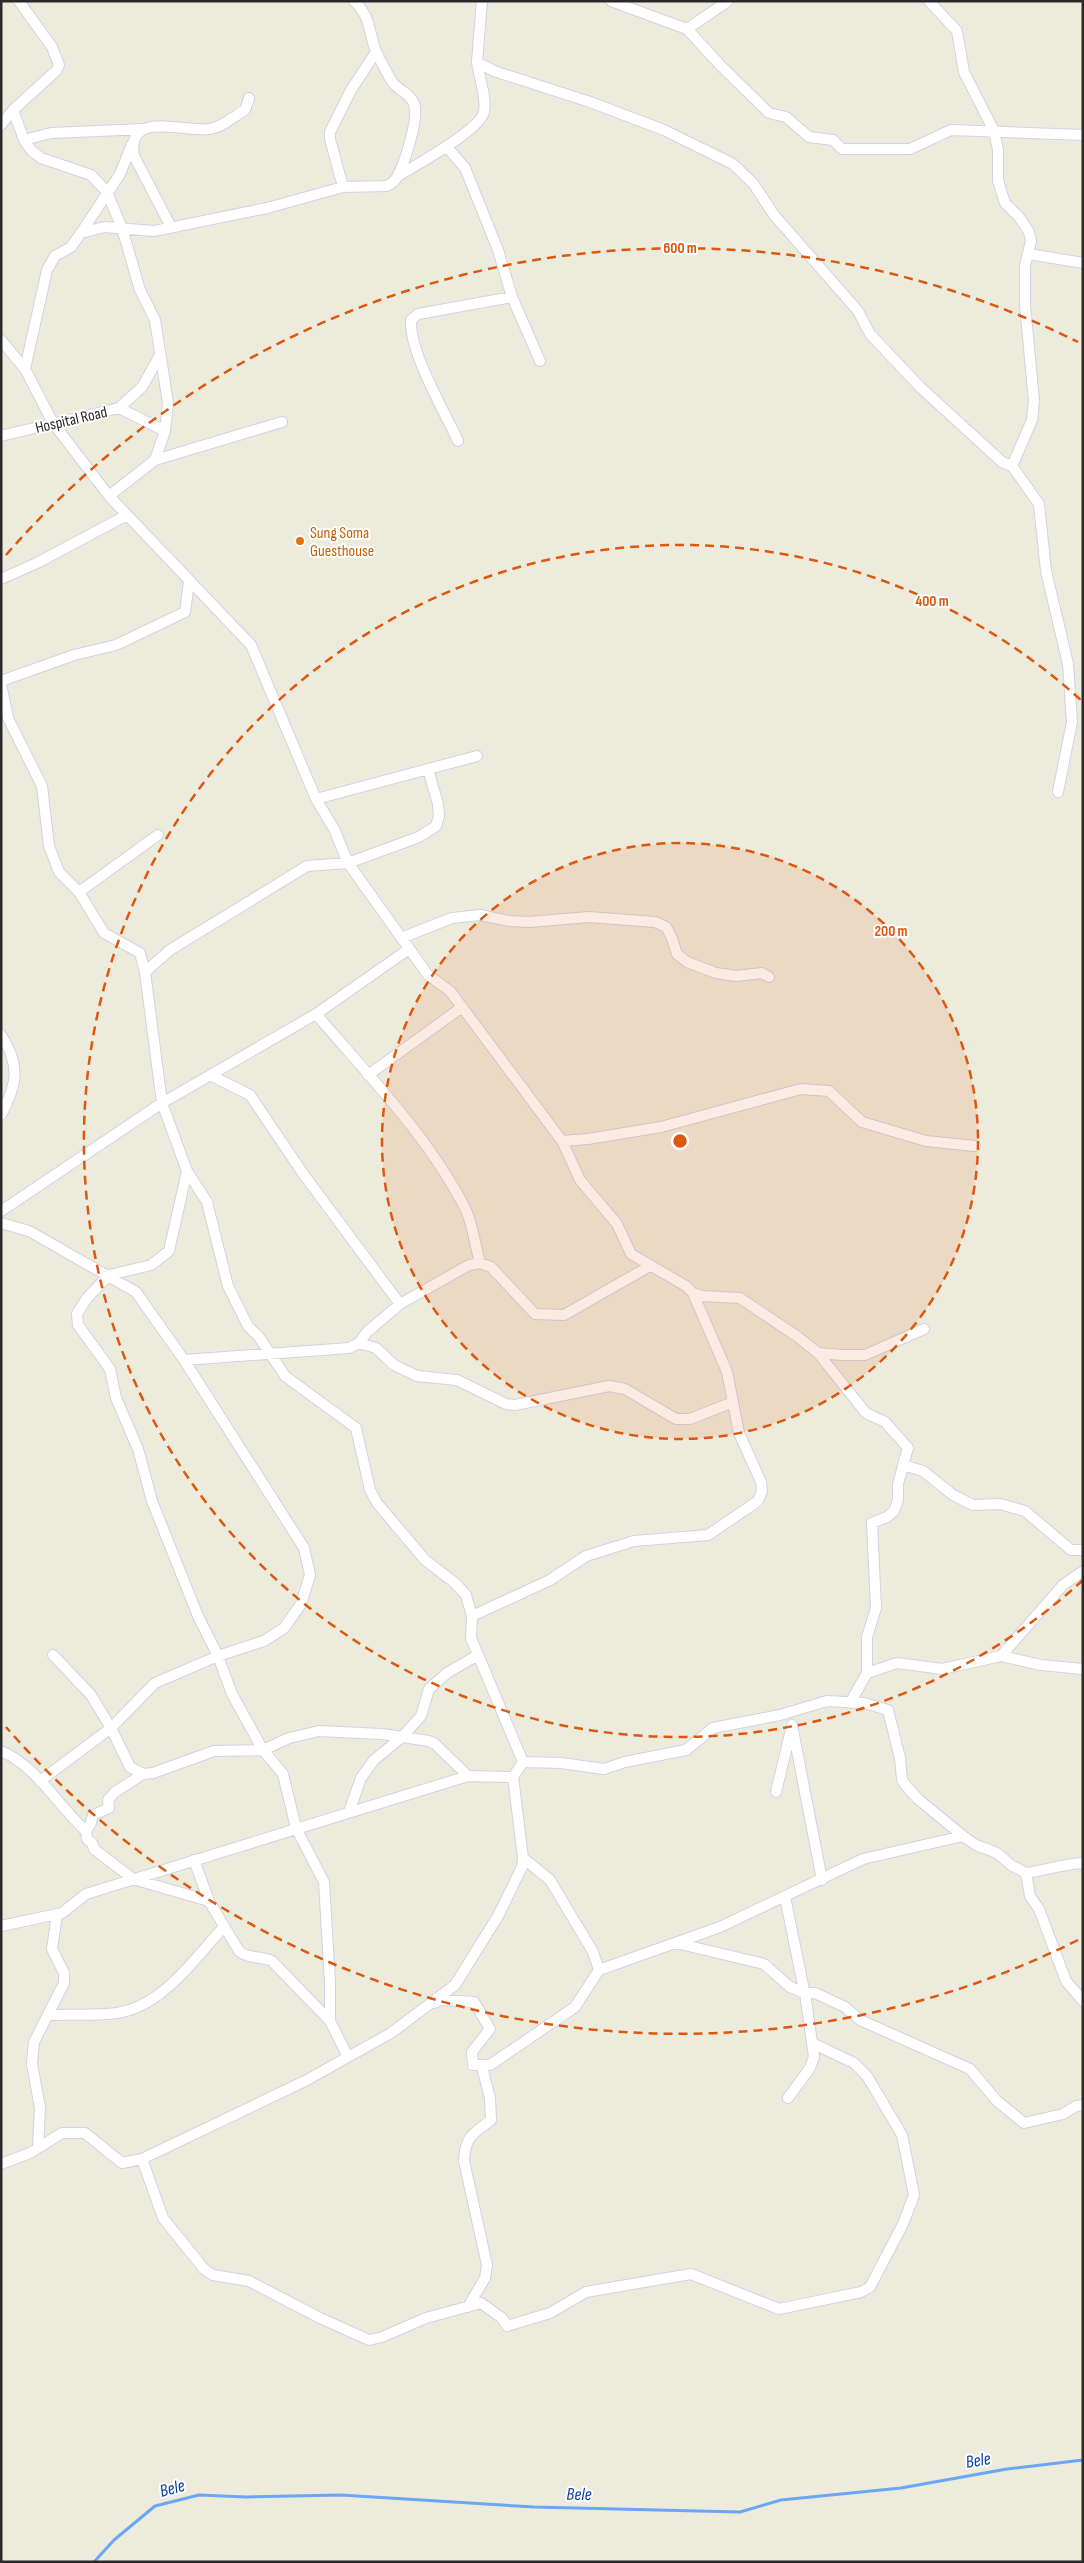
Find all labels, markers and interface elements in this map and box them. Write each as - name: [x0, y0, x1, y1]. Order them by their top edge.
- text: 600 m: [663, 239, 697, 258]
- street label: Hospital Road: [34, 403, 109, 438]
- place label: Sung Soma Guesthouse: [310, 524, 374, 561]
- marker: Sung Soma Guesthouse: [294, 535, 306, 547]
- text: 400 m: [915, 592, 949, 611]
- text: 200 m: [874, 922, 908, 941]
- centre of rings: [671, 1132, 689, 1150]
- water label: Bele: [964, 2448, 992, 2473]
- water label: Bele: [157, 2475, 187, 2502]
- water label: Bele: [566, 2484, 592, 2505]

